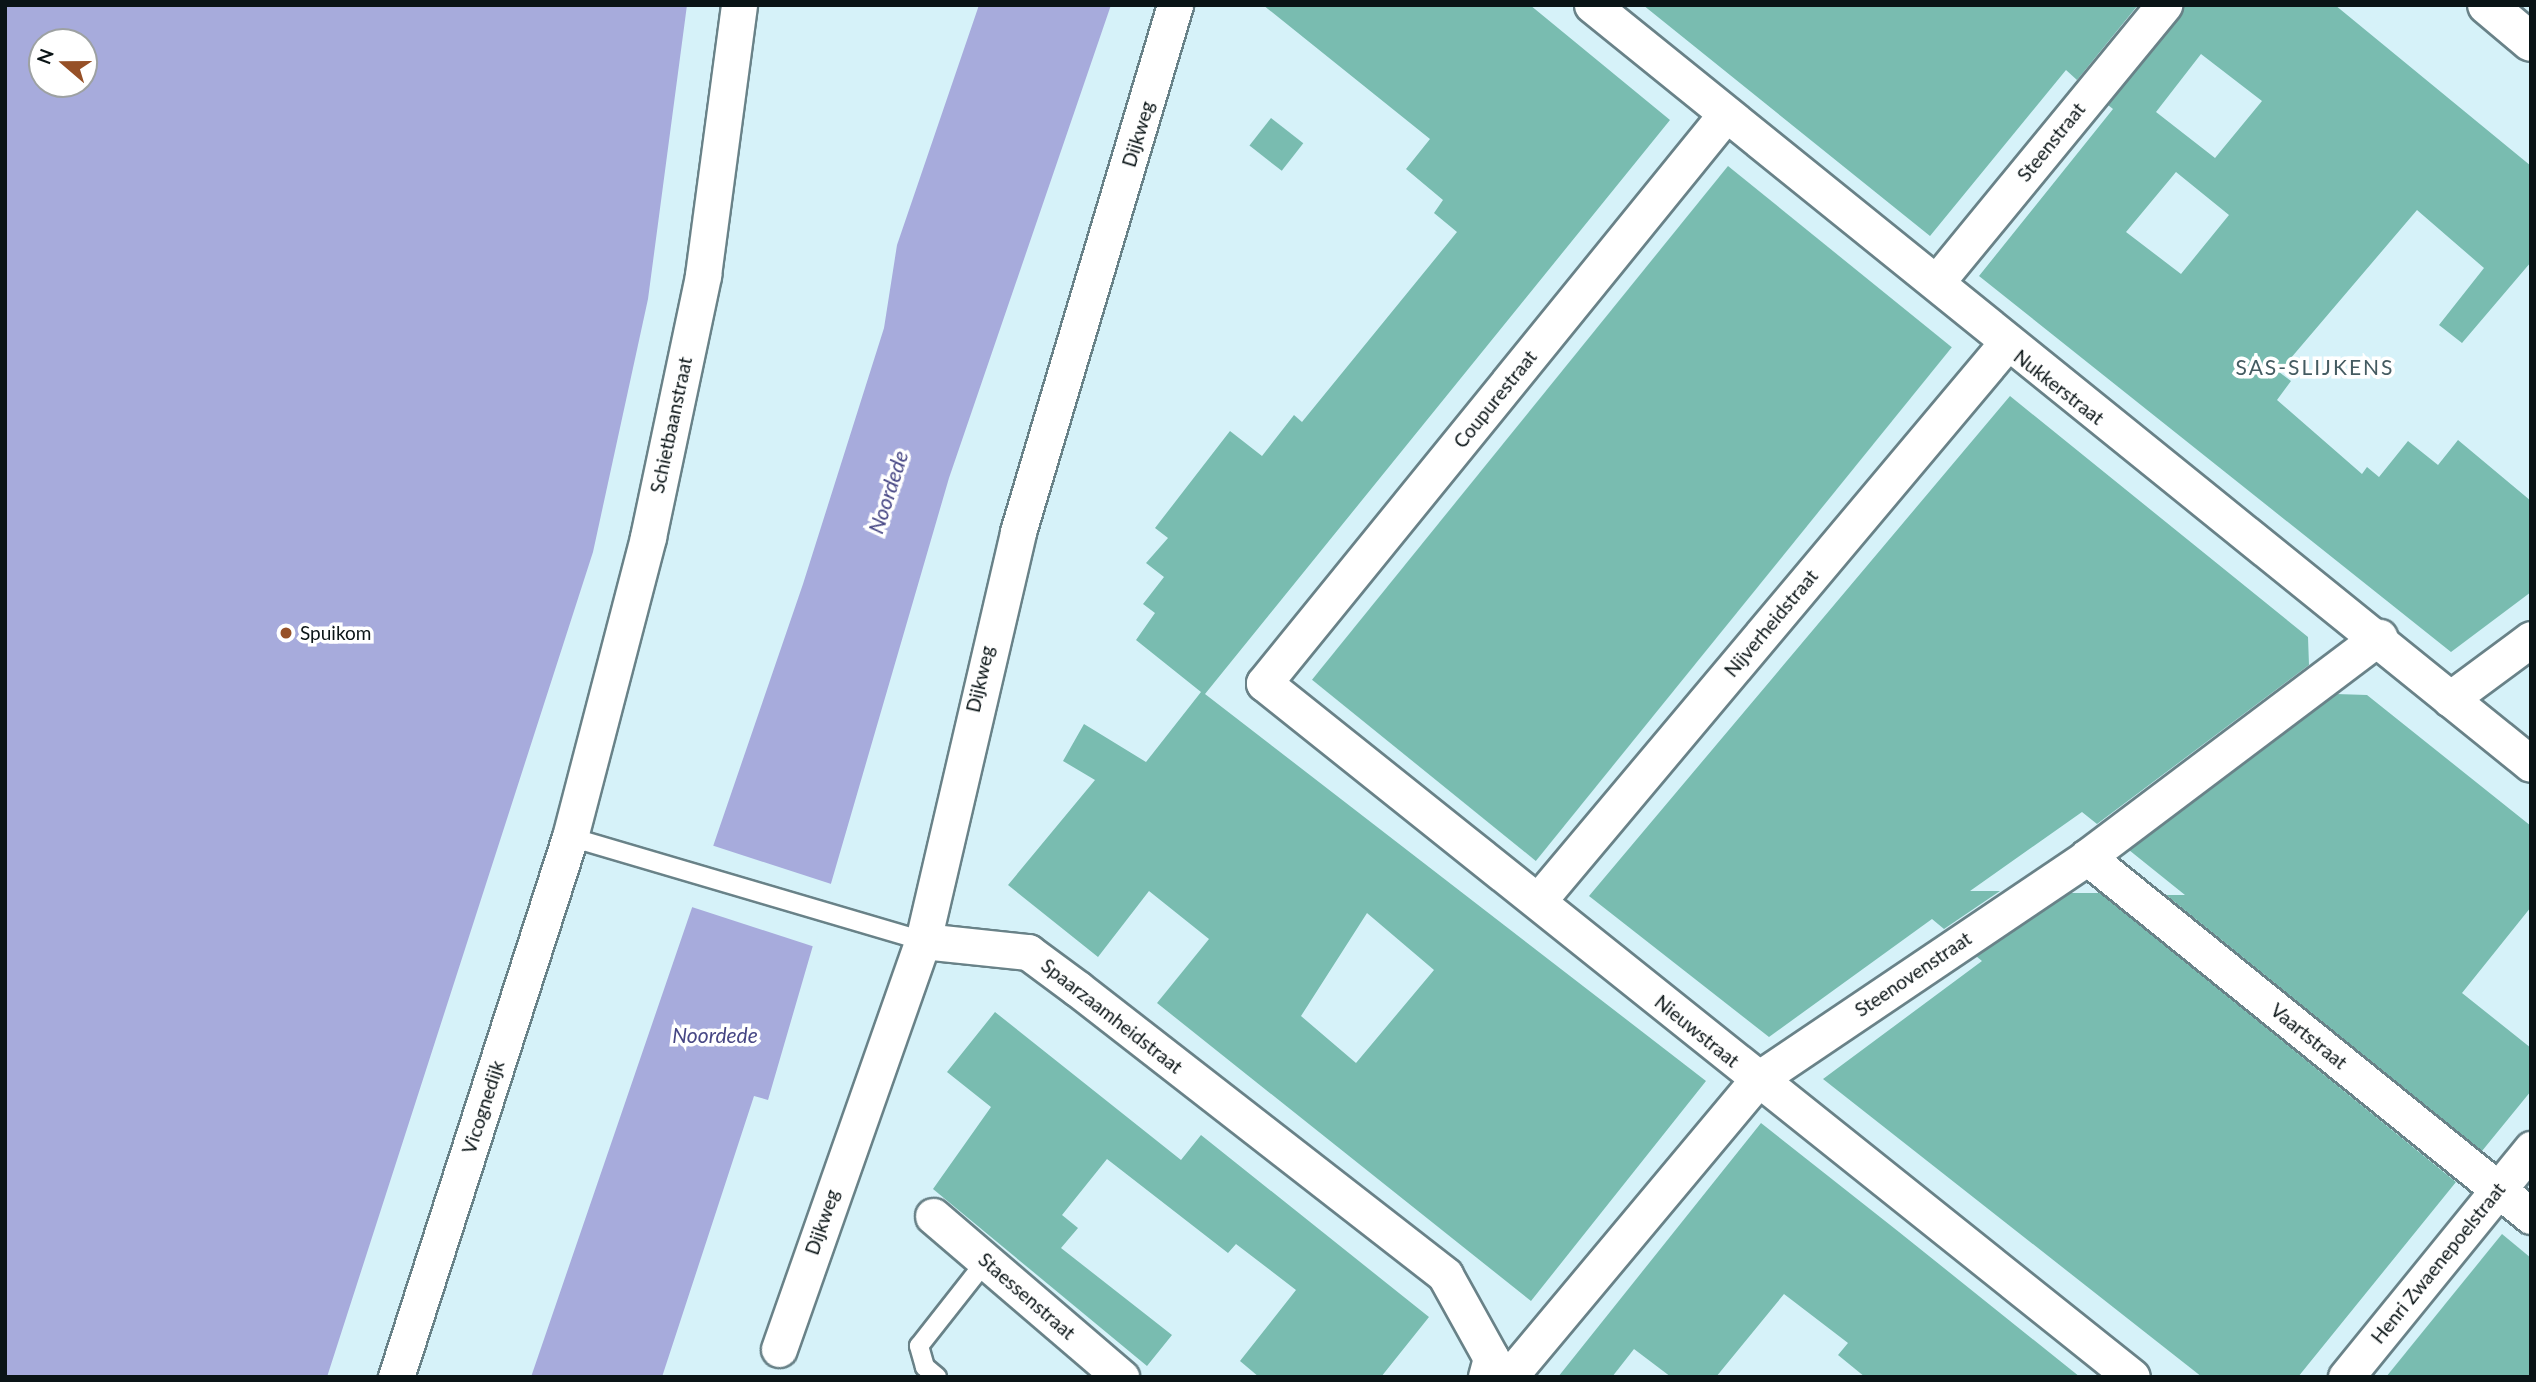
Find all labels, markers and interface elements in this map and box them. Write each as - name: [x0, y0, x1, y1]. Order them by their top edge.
- north arrow: [28, 28, 98, 98]
- text: N: [31, 46, 58, 67]
- street label: Dijkweg: [1117, 98, 1159, 170]
- street label: Steenstraat: [2012, 98, 2090, 186]
- street label: Nukkerstraat: [2009, 345, 2109, 429]
- street label: Coupurestraat: [1449, 346, 1541, 452]
- district label: SAS-SLIJKENS: [2237, 354, 2393, 380]
- street label: Schietbaanstraat: [645, 355, 697, 495]
- water label: Noordede: [863, 447, 913, 537]
- street label: Nijverheidstraat: [1719, 565, 1823, 681]
- place label: Spuikom: [300, 622, 371, 644]
- marker: Spuikom: [278, 625, 294, 641]
- street label: Dijkweg: [961, 643, 999, 715]
- street label: Steenovenstraat: [1851, 927, 1975, 1021]
- street label: Spaarzaamheidstraat: [1037, 954, 1187, 1078]
- street label: Nieuwstraat: [1650, 990, 1744, 1072]
- street label: Vaartstraat: [2266, 998, 2352, 1074]
- water label: Noordede: [672, 1022, 758, 1048]
- street label: Vicognedijk: [457, 1057, 509, 1157]
- street label: Henri Zwaenepoelstraat: [2366, 1178, 2510, 1348]
- street label: Dijkweg: [800, 1186, 844, 1258]
- street label: Staessenstraat: [974, 1248, 1080, 1344]

